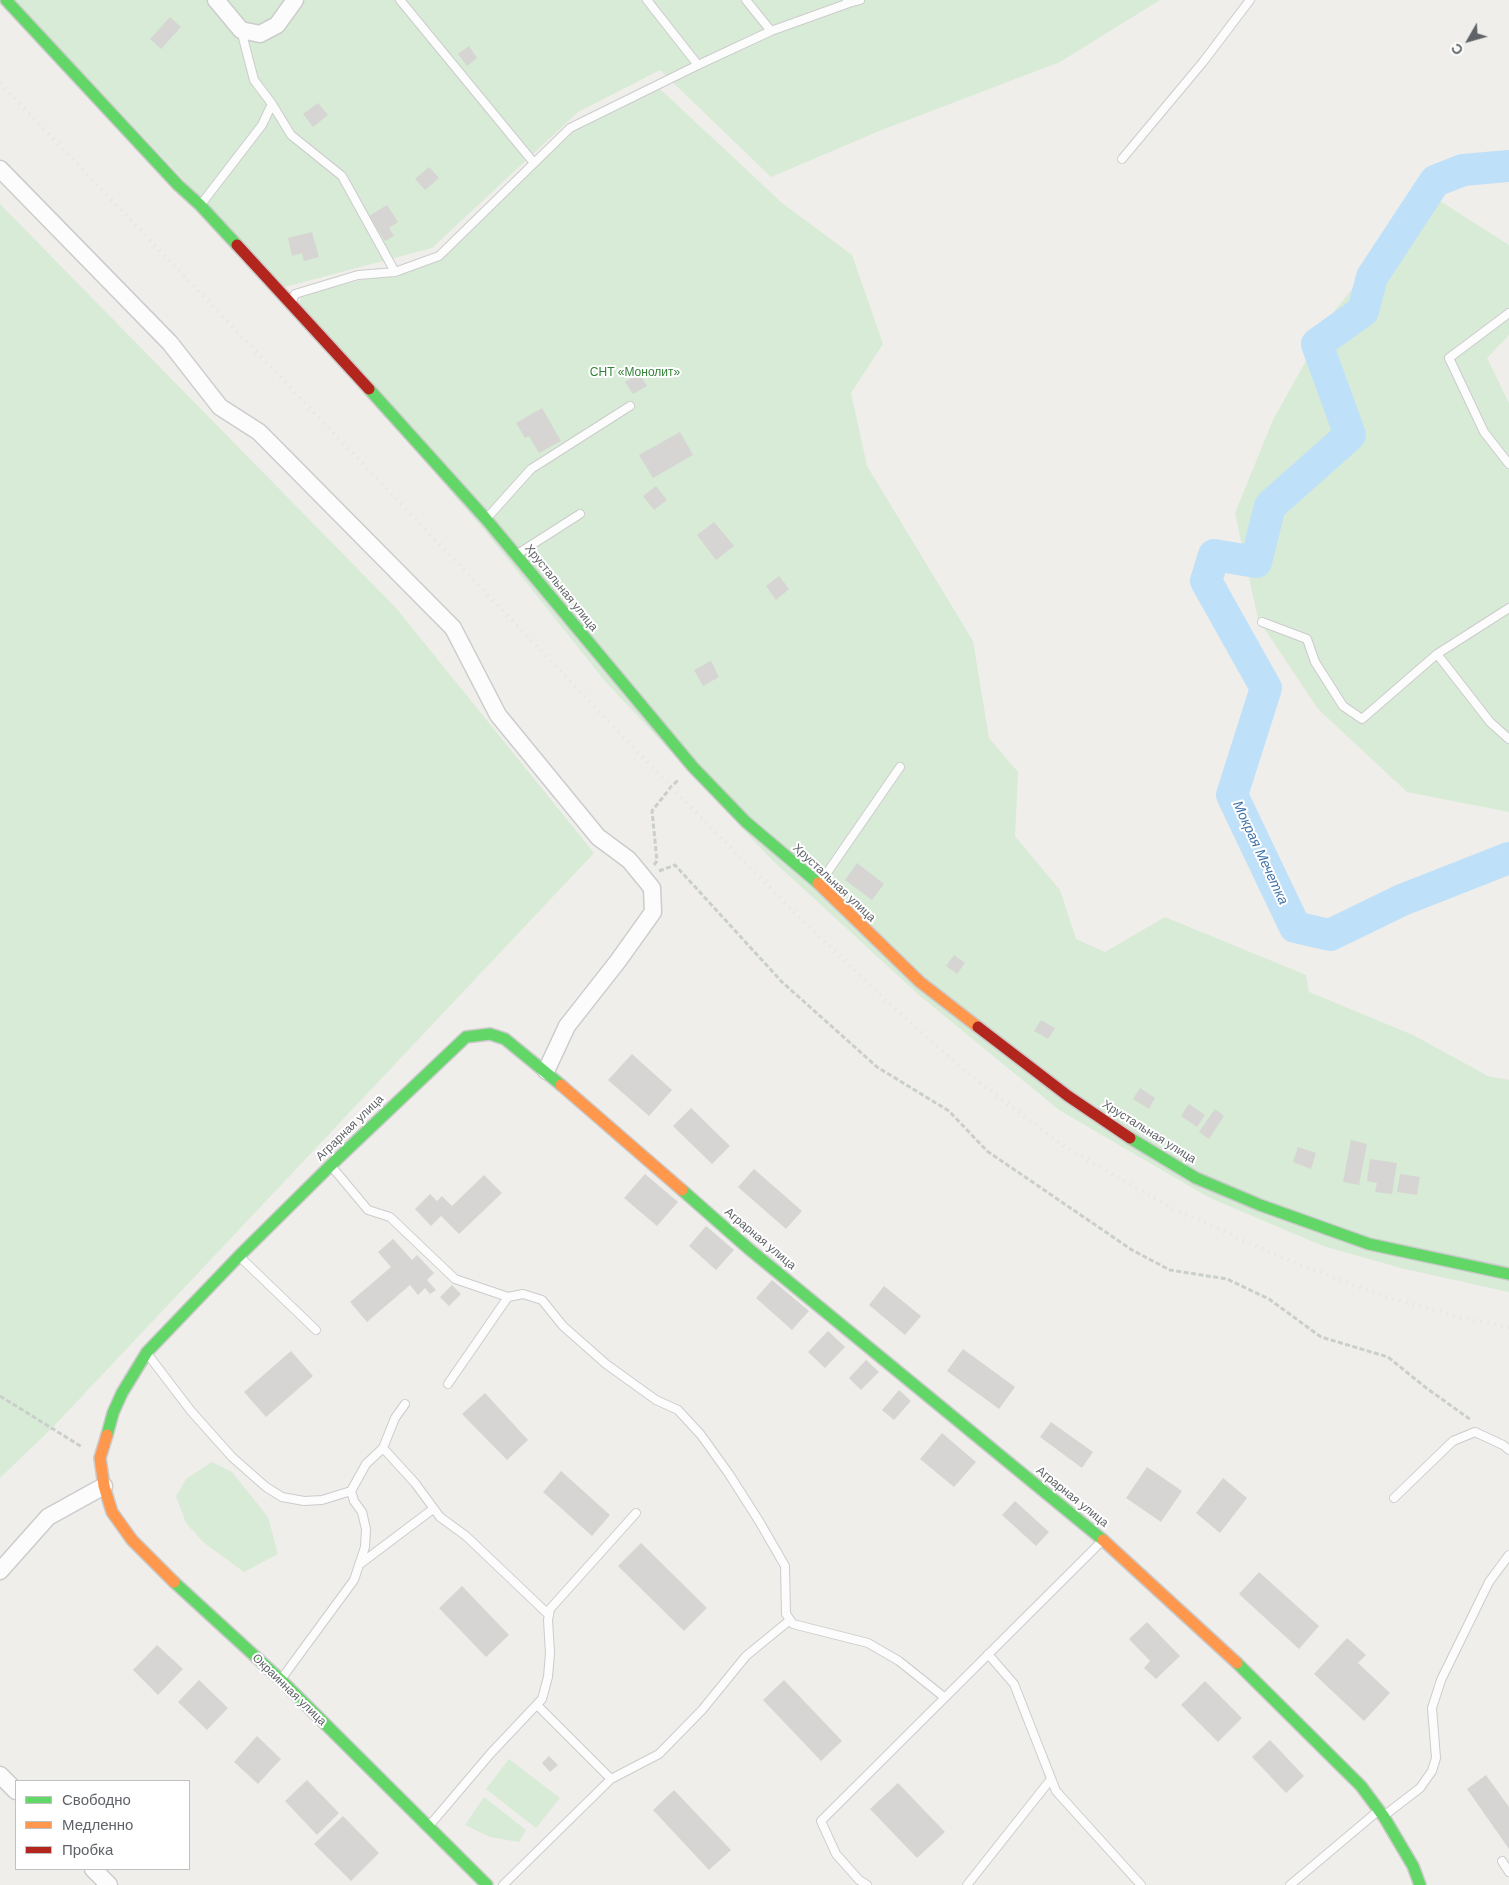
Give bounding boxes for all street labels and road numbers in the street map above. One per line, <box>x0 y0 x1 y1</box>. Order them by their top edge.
street label: Хрустальная улица <box>521 542 601 634</box>
street label: Хрустальная улица <box>790 841 878 925</box>
street label: Аграрная улица <box>313 1092 387 1164</box>
street label: Хрустальная улица <box>1099 1097 1199 1167</box>
street label: Аграрная улица <box>721 1205 799 1273</box>
street label: Аграрная улица <box>1033 1464 1111 1530</box>
street label: Окраинная улица <box>249 1651 329 1729</box>

